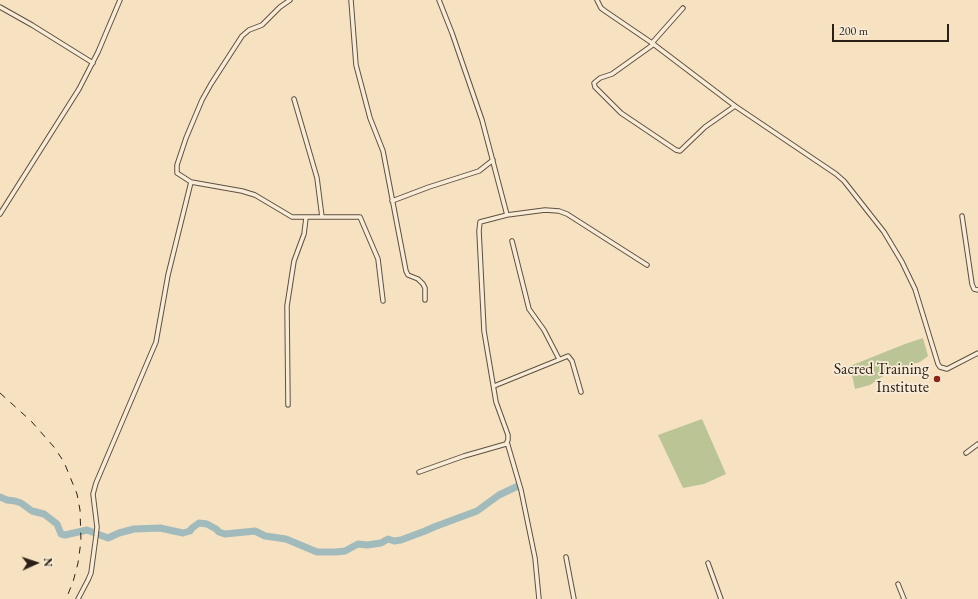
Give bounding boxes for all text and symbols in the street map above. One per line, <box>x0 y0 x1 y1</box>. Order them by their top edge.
scale bar <box>834 16 951 42</box>
text: 200 m <box>839 23 868 39</box>
place label: Sacred Training Institute <box>834 360 929 398</box>
marker: Sacred Training Institute <box>932 374 942 384</box>
north arrow <box>16 543 56 583</box>
text: N <box>41 558 55 567</box>

